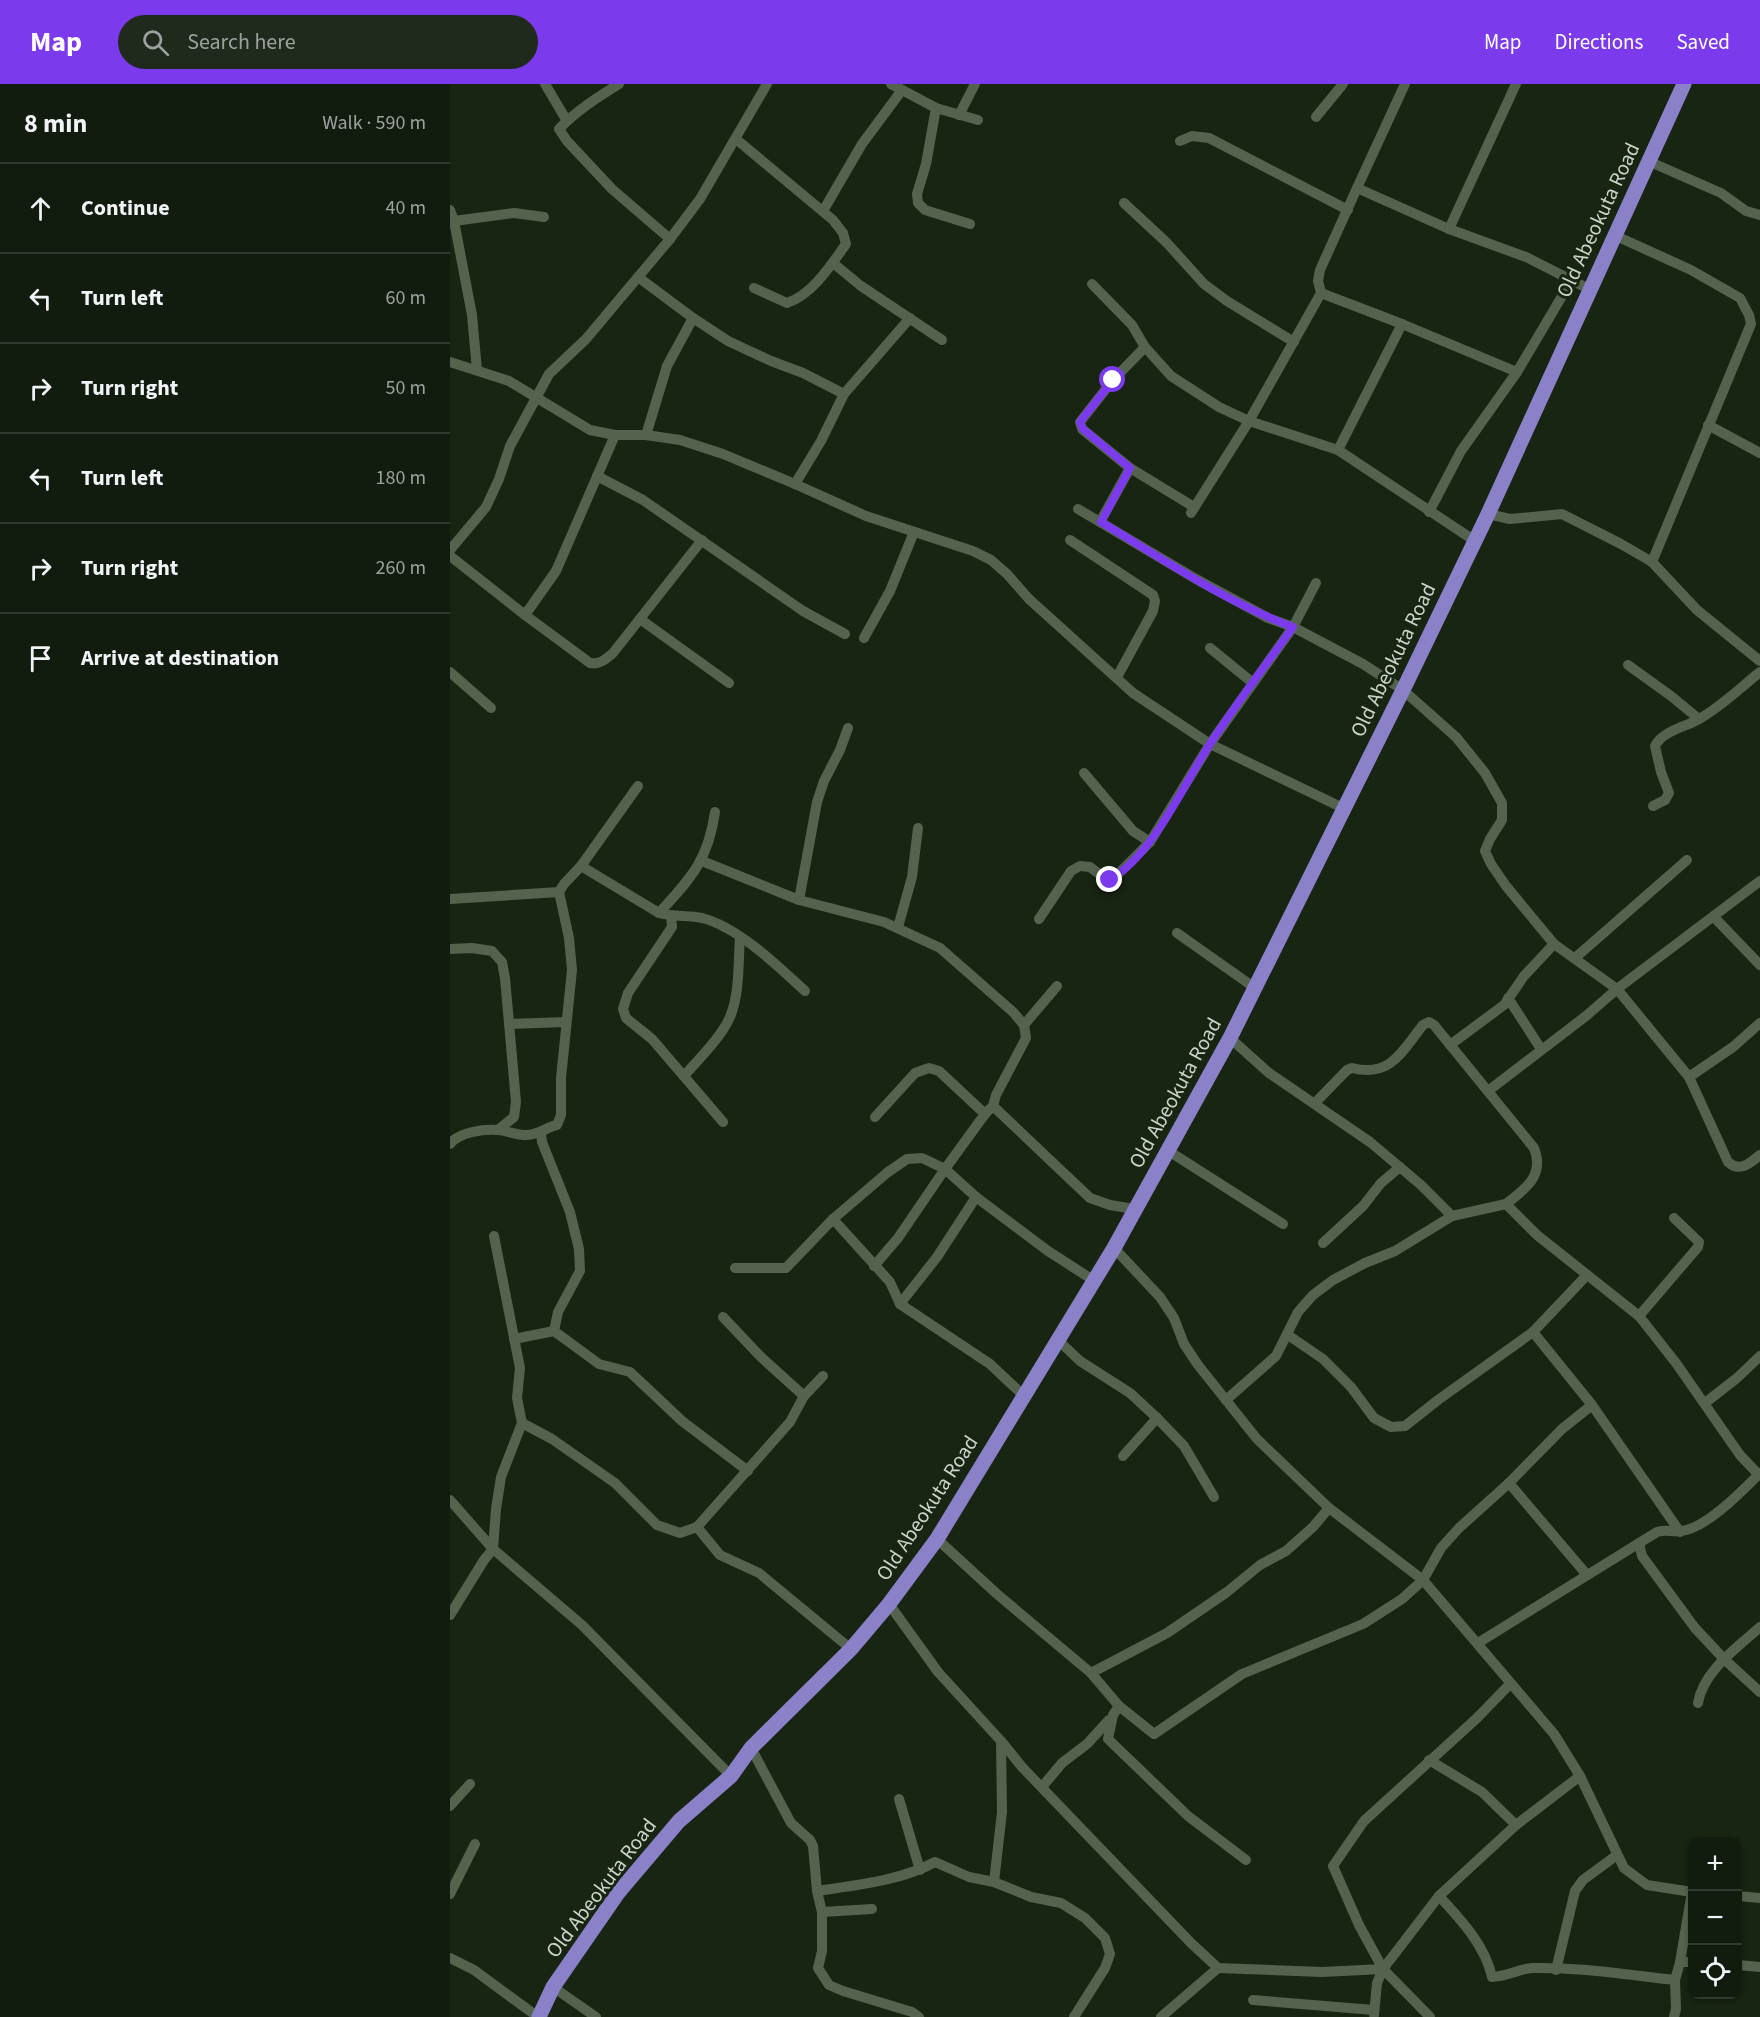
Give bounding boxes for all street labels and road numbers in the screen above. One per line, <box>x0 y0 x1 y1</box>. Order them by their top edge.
street label: Old Abeokuta Road <box>1549 138 1647 302</box>
street label: Old Abeokuta Road <box>1343 578 1443 742</box>
street label: Old Abeokuta Road <box>1121 1012 1229 1174</box>
street label: Old Abeokuta Road <box>869 1429 985 1587</box>
street label: Old Abeokuta Road <box>538 1812 664 1964</box>

